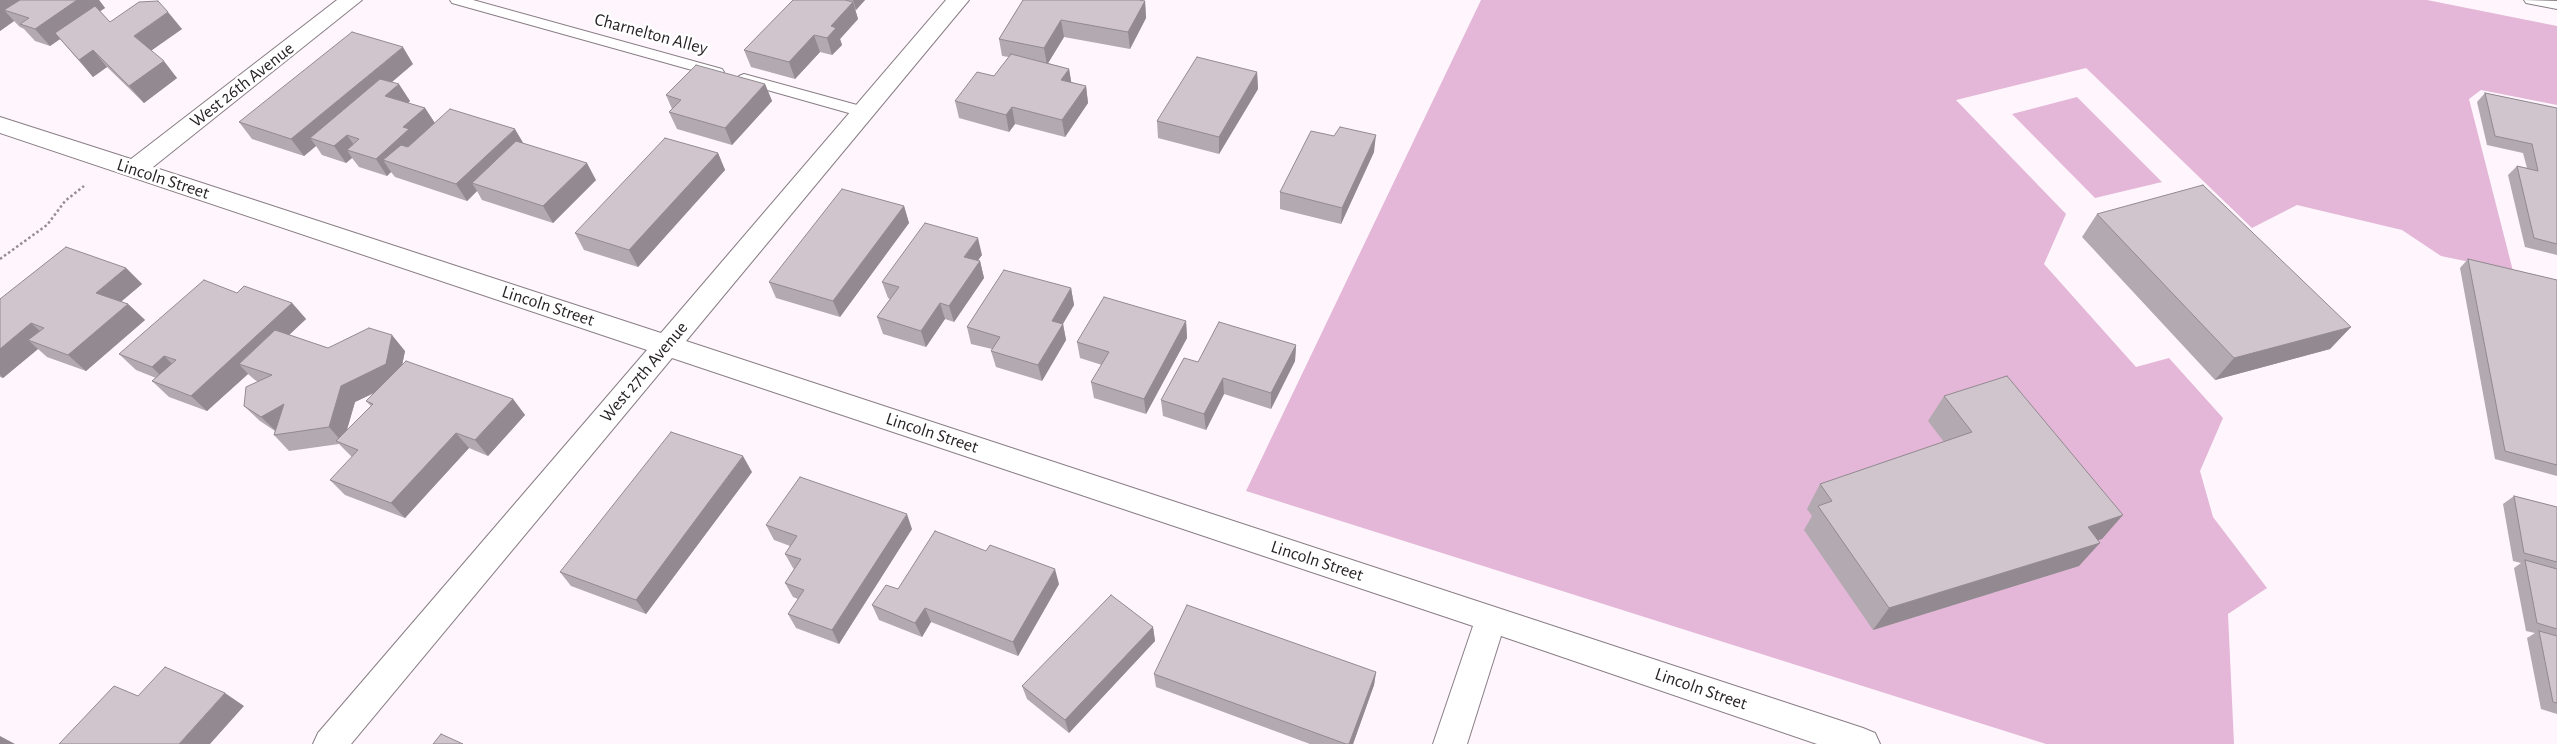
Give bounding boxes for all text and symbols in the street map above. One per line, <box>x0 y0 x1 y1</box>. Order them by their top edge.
street label: Charnelton Alley <box>592 9 710 59</box>
street label: West 26th Avenue <box>186 38 298 132</box>
street label: Lincoln Street <box>114 154 212 204</box>
street label: Lincoln Street <box>499 281 597 331</box>
street label: West 27th Avenue <box>595 317 693 427</box>
street label: Lincoln Street <box>883 408 981 458</box>
street label: Lincoln Street <box>1268 536 1366 586</box>
street label: Lincoln Street <box>1652 663 1750 715</box>

